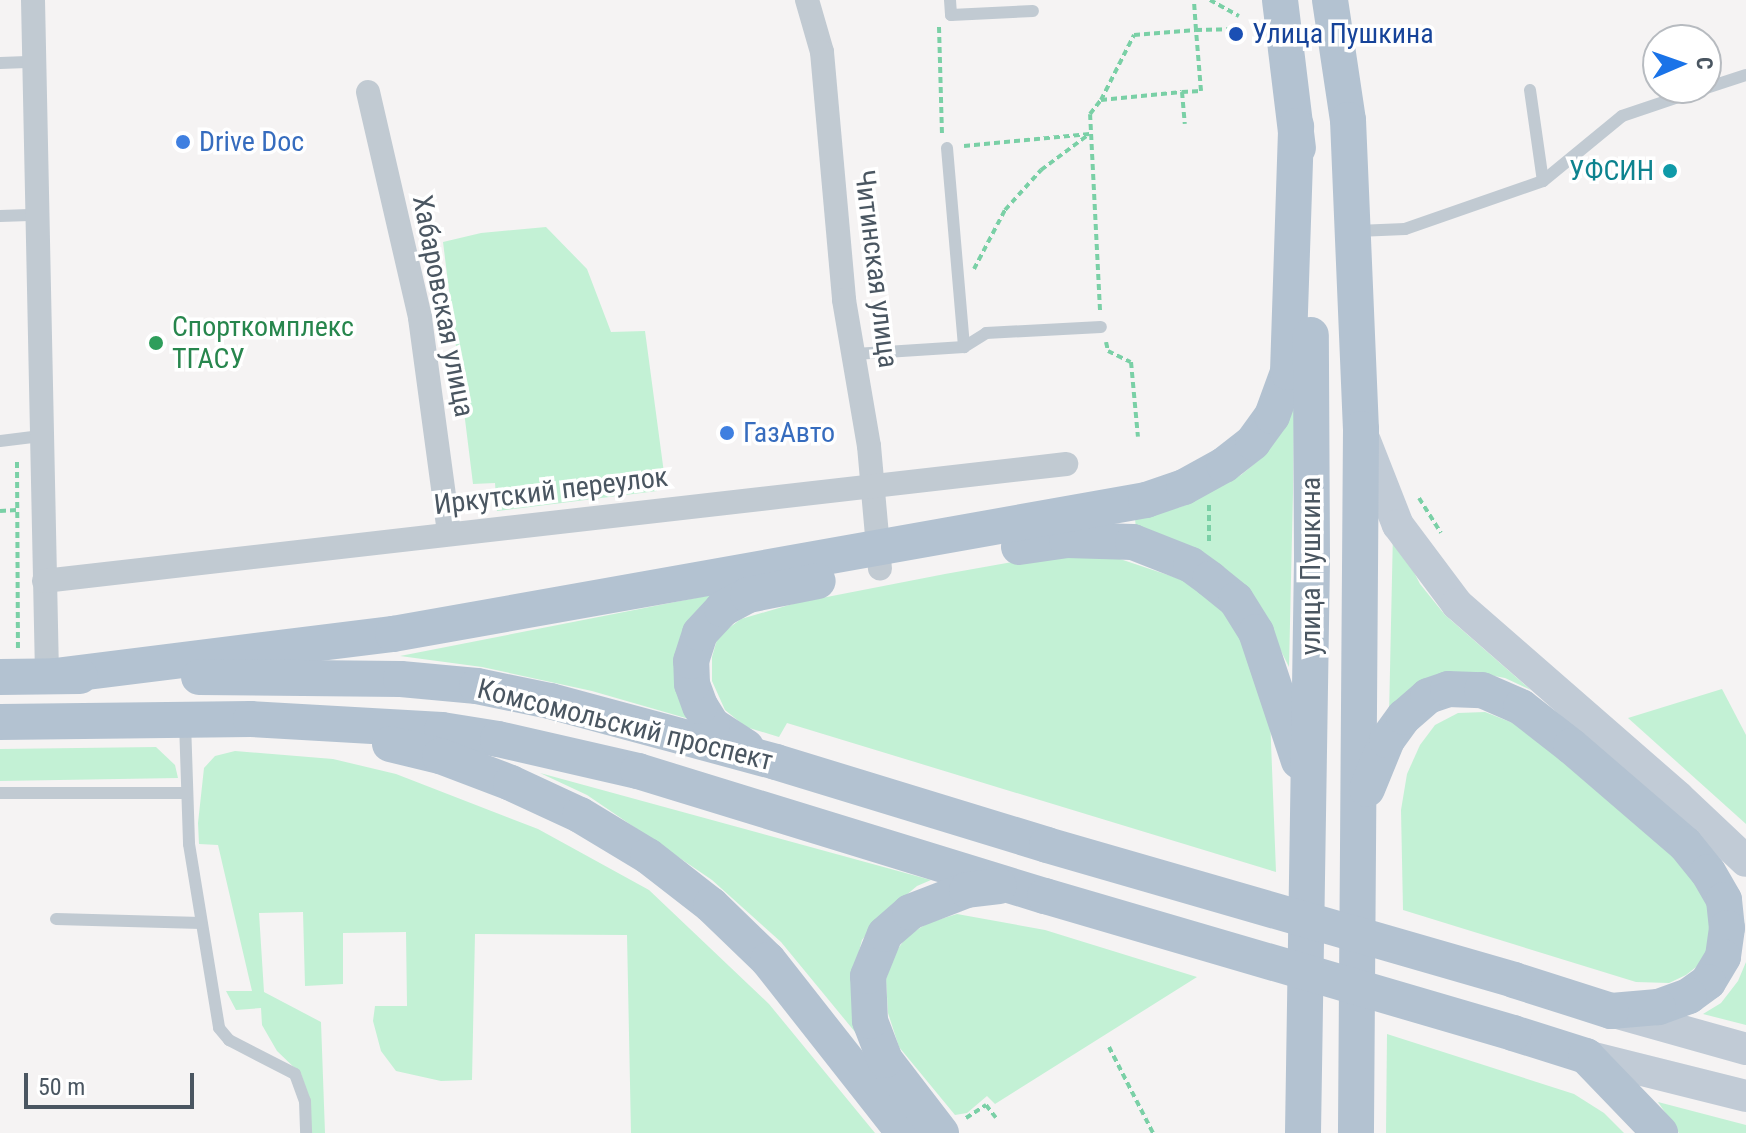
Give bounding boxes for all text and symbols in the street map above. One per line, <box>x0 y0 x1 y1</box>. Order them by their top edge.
place label: Улица Пушкина <box>1252 17 1434 51</box>
north arrow <box>1642 24 1722 104</box>
marker: Улица Пушкина <box>1227 25 1245 43</box>
text: С <box>1692 57 1717 70</box>
place label: Drive Doc <box>199 125 304 159</box>
marker: Drive Doc <box>174 133 192 151</box>
place label: УФСИН <box>1569 154 1654 188</box>
marker: УФСИН <box>1661 162 1679 180</box>
street label: Читинская улица <box>847 168 905 370</box>
street label: Хабаровская улица <box>405 192 481 420</box>
place label: Спорткомплекс ТГАСУ <box>172 310 354 376</box>
marker: Спорткомплекс ТГАСУ <box>147 334 165 352</box>
place label: ГазАвто <box>743 416 835 450</box>
marker: ГазАвто <box>718 424 736 442</box>
street label: Иркутский переулок <box>432 460 670 522</box>
street label: улица Пушкина <box>1294 477 1328 655</box>
street label: Комсомольский проспект <box>474 672 776 778</box>
scale bar <box>28 1057 198 1107</box>
text: 50 m <box>38 1073 85 1101</box>

